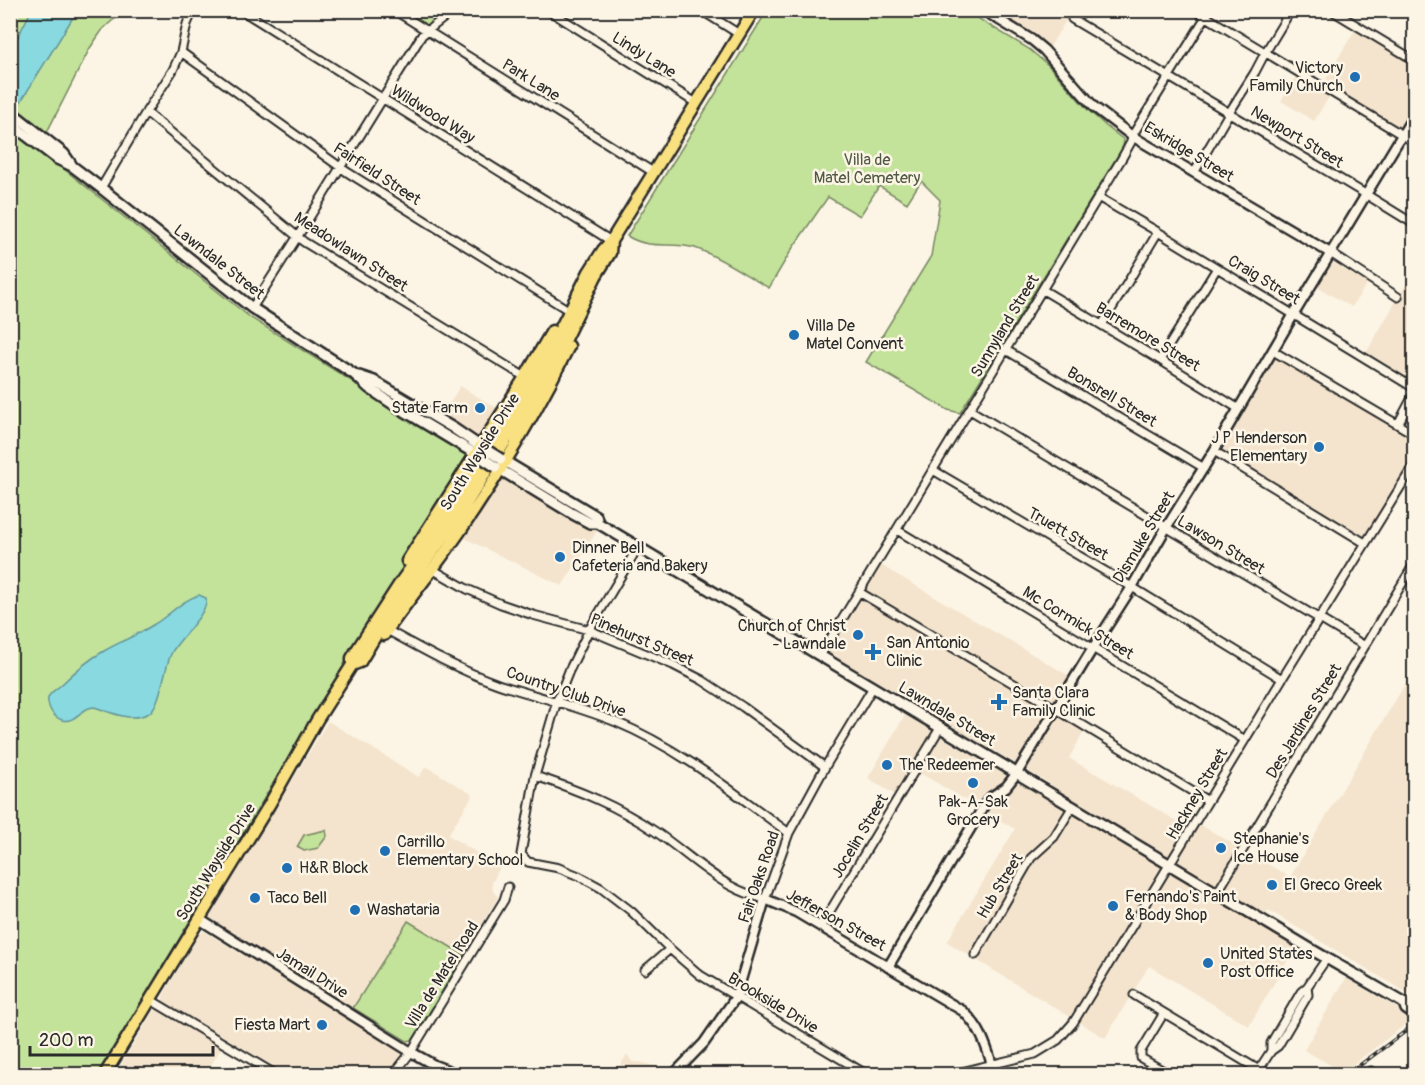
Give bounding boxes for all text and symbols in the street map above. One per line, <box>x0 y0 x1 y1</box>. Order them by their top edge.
street label: Lindy Lane <box>608 27 680 83</box>
street label: Park Lane <box>498 54 564 106</box>
place label: Victory Family Church <box>1249 58 1343 96</box>
marker: Victory Family Church <box>1348 70 1362 84</box>
street label: Wildwood Way <box>387 80 479 148</box>
street label: Newport Street <box>1247 101 1347 173</box>
street label: Eskridge Street <box>1140 117 1238 187</box>
street label: Fairfield Street <box>329 138 425 210</box>
park label: Villa de Matel Cemetery <box>814 150 920 188</box>
street label: Meadowlawn Street <box>290 208 412 297</box>
street label: Lawndale Street <box>169 220 269 304</box>
street label: Craig Street <box>1224 251 1304 310</box>
street label: Sunnyland Street <box>966 270 1044 381</box>
street label: Barremore Street <box>1092 298 1204 376</box>
place label: Villa De Matel Convent <box>806 316 904 354</box>
marker: Villa De Matel Convent <box>787 328 801 342</box>
street label: Bonsrell Street <box>1064 362 1161 432</box>
street label: South Wayside Drive <box>436 389 524 514</box>
place label: State Farm <box>391 398 468 418</box>
marker: State Farm <box>473 401 487 415</box>
place label: J P Henderson Elementary <box>1211 428 1307 466</box>
marker: J P Henderson Elementary <box>1312 440 1326 454</box>
street label: Dismuke Street <box>1109 487 1180 587</box>
street label: Truett Street <box>1024 503 1112 565</box>
street label: Lawson Street <box>1174 511 1269 579</box>
place label: Dinner Bell Cafeteria and Bakery <box>572 538 708 576</box>
marker: Dinner Bell Cafeteria and Bakery <box>553 550 567 564</box>
street label: Mc Cormick Street <box>1019 582 1138 664</box>
street label: Pinehurst Street <box>587 609 697 671</box>
place label: Church of Christ - Lawndale <box>738 616 847 654</box>
marker: Church of Christ - Lawndale <box>851 628 865 642</box>
place label: San Antonio Clinic <box>886 633 970 671</box>
marker: San Antonio Clinic <box>864 643 882 661</box>
street label: Des Jardines Street <box>1262 659 1346 782</box>
street label: Country Club Drive <box>504 662 628 722</box>
street label: Lawndale Street <box>895 677 1000 751</box>
place label: Santa Clara Family Clinic <box>1012 683 1096 721</box>
marker: Santa Clara Family Clinic <box>990 693 1008 711</box>
street label: Hackney Street <box>1162 744 1232 843</box>
place label: The Redeemer <box>899 755 996 775</box>
marker: The Redeemer <box>880 758 894 772</box>
marker: Pak-A-Sak Grocery <box>966 776 980 790</box>
street label: Jocelin Street <box>827 790 893 882</box>
place label: Pak-A-Sak Grocery <box>938 792 1008 830</box>
street label: South Wayside Drive <box>172 799 260 924</box>
street label: Fair Oaks Road <box>734 828 784 926</box>
place label: Stephanie's Ice House <box>1233 829 1309 867</box>
place label: Carrillo Elementary School <box>397 832 523 870</box>
marker: Stephanie's Ice House <box>1214 841 1228 855</box>
marker: Carrillo Elementary School <box>378 844 392 858</box>
street label: Hub Street <box>973 849 1028 922</box>
place label: H&R Block <box>299 858 368 878</box>
marker: H&R Block <box>280 861 294 875</box>
place label: El Greco Greek <box>1284 875 1382 895</box>
marker: El Greco Greek <box>1265 878 1279 892</box>
street label: Jefferson Street <box>783 884 890 956</box>
place label: Fernando's Paint & Body Shop <box>1125 887 1237 925</box>
place label: Taco Bell <box>267 888 327 908</box>
marker: Taco Bell <box>248 891 262 905</box>
marker: Fernando's Paint & Body Shop <box>1106 899 1120 913</box>
place label: Washataria <box>367 900 440 920</box>
marker: Washataria <box>348 903 362 917</box>
street label: Villa de Matel Road <box>401 917 483 1033</box>
street label: Jamail Drive <box>272 943 352 1003</box>
place label: United States Post Office <box>1220 944 1312 982</box>
marker: United States Post Office <box>1201 956 1215 970</box>
street label: Brookside Drive <box>724 968 822 1038</box>
place label: Fiesta Mart <box>234 1015 311 1035</box>
marker: Fiesta Mart <box>315 1018 329 1032</box>
scale bar <box>30 1019 213 1057</box>
text: 200 m <box>39 1029 94 1052</box>

